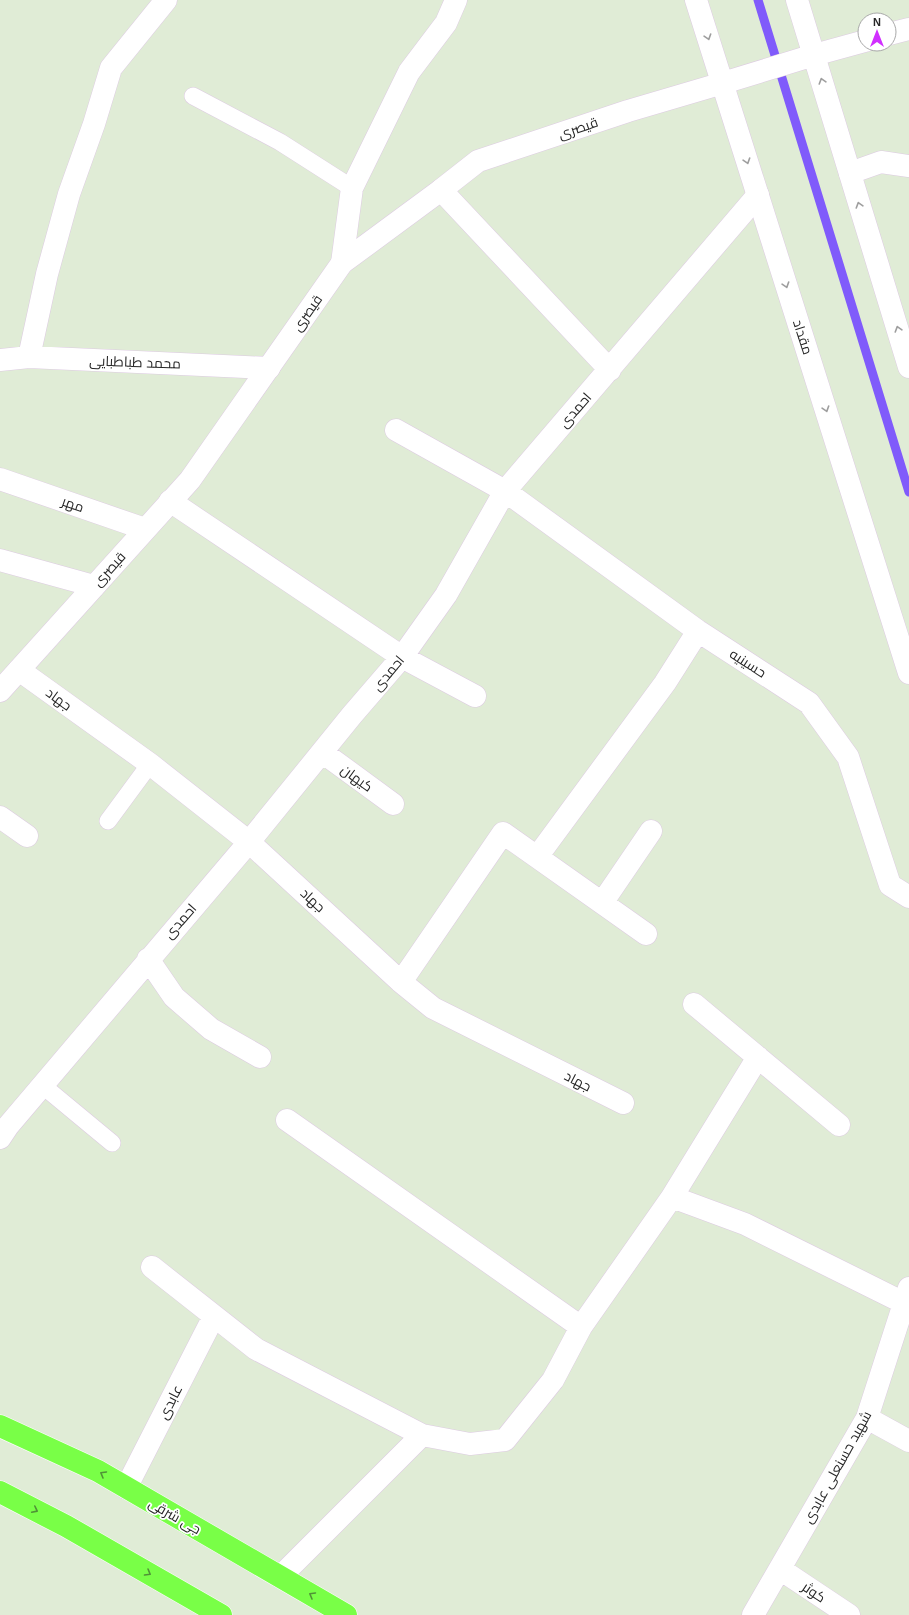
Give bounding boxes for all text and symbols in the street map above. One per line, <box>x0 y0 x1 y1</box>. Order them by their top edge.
north arrow <box>857 12 897 52</box>
text: N <box>873 16 881 28</box>
one-way arrow <box>703 34 712 41</box>
one-way arrow <box>818 77 827 84</box>
street label: قیصری <box>556 114 600 142</box>
one-way arrow <box>742 157 751 164</box>
one-way arrow <box>856 202 864 209</box>
one-way arrow <box>782 281 790 288</box>
street label: قیصری <box>289 292 325 334</box>
street label: مقداد <box>790 317 816 357</box>
one-way arrow <box>894 326 903 333</box>
street label: محمد طباطبایی <box>89 352 181 372</box>
street label: احمدی <box>556 389 594 431</box>
one-way arrow <box>821 405 829 412</box>
street label: مهر <box>59 492 86 515</box>
street label: قیصری <box>89 548 129 590</box>
street label: حسینیه <box>727 645 769 681</box>
street label: احمدی <box>369 652 407 694</box>
street label: جهاد <box>43 684 75 714</box>
street label: کیهان <box>338 761 376 795</box>
street label: جهاد <box>297 885 329 915</box>
street label: احمدی <box>161 900 199 942</box>
street label: جهاد <box>562 1068 594 1094</box>
street label: عابدی <box>155 1382 185 1422</box>
street label: شهید حسنعلی عابدی <box>799 1408 875 1526</box>
one-way arrow <box>100 1472 107 1479</box>
street label: جی شرقی <box>146 1495 204 1537</box>
one-way arrow <box>31 1505 38 1513</box>
one-way arrow <box>144 1569 151 1576</box>
street label: کوثر <box>798 1578 829 1606</box>
one-way arrow <box>309 1593 317 1600</box>

